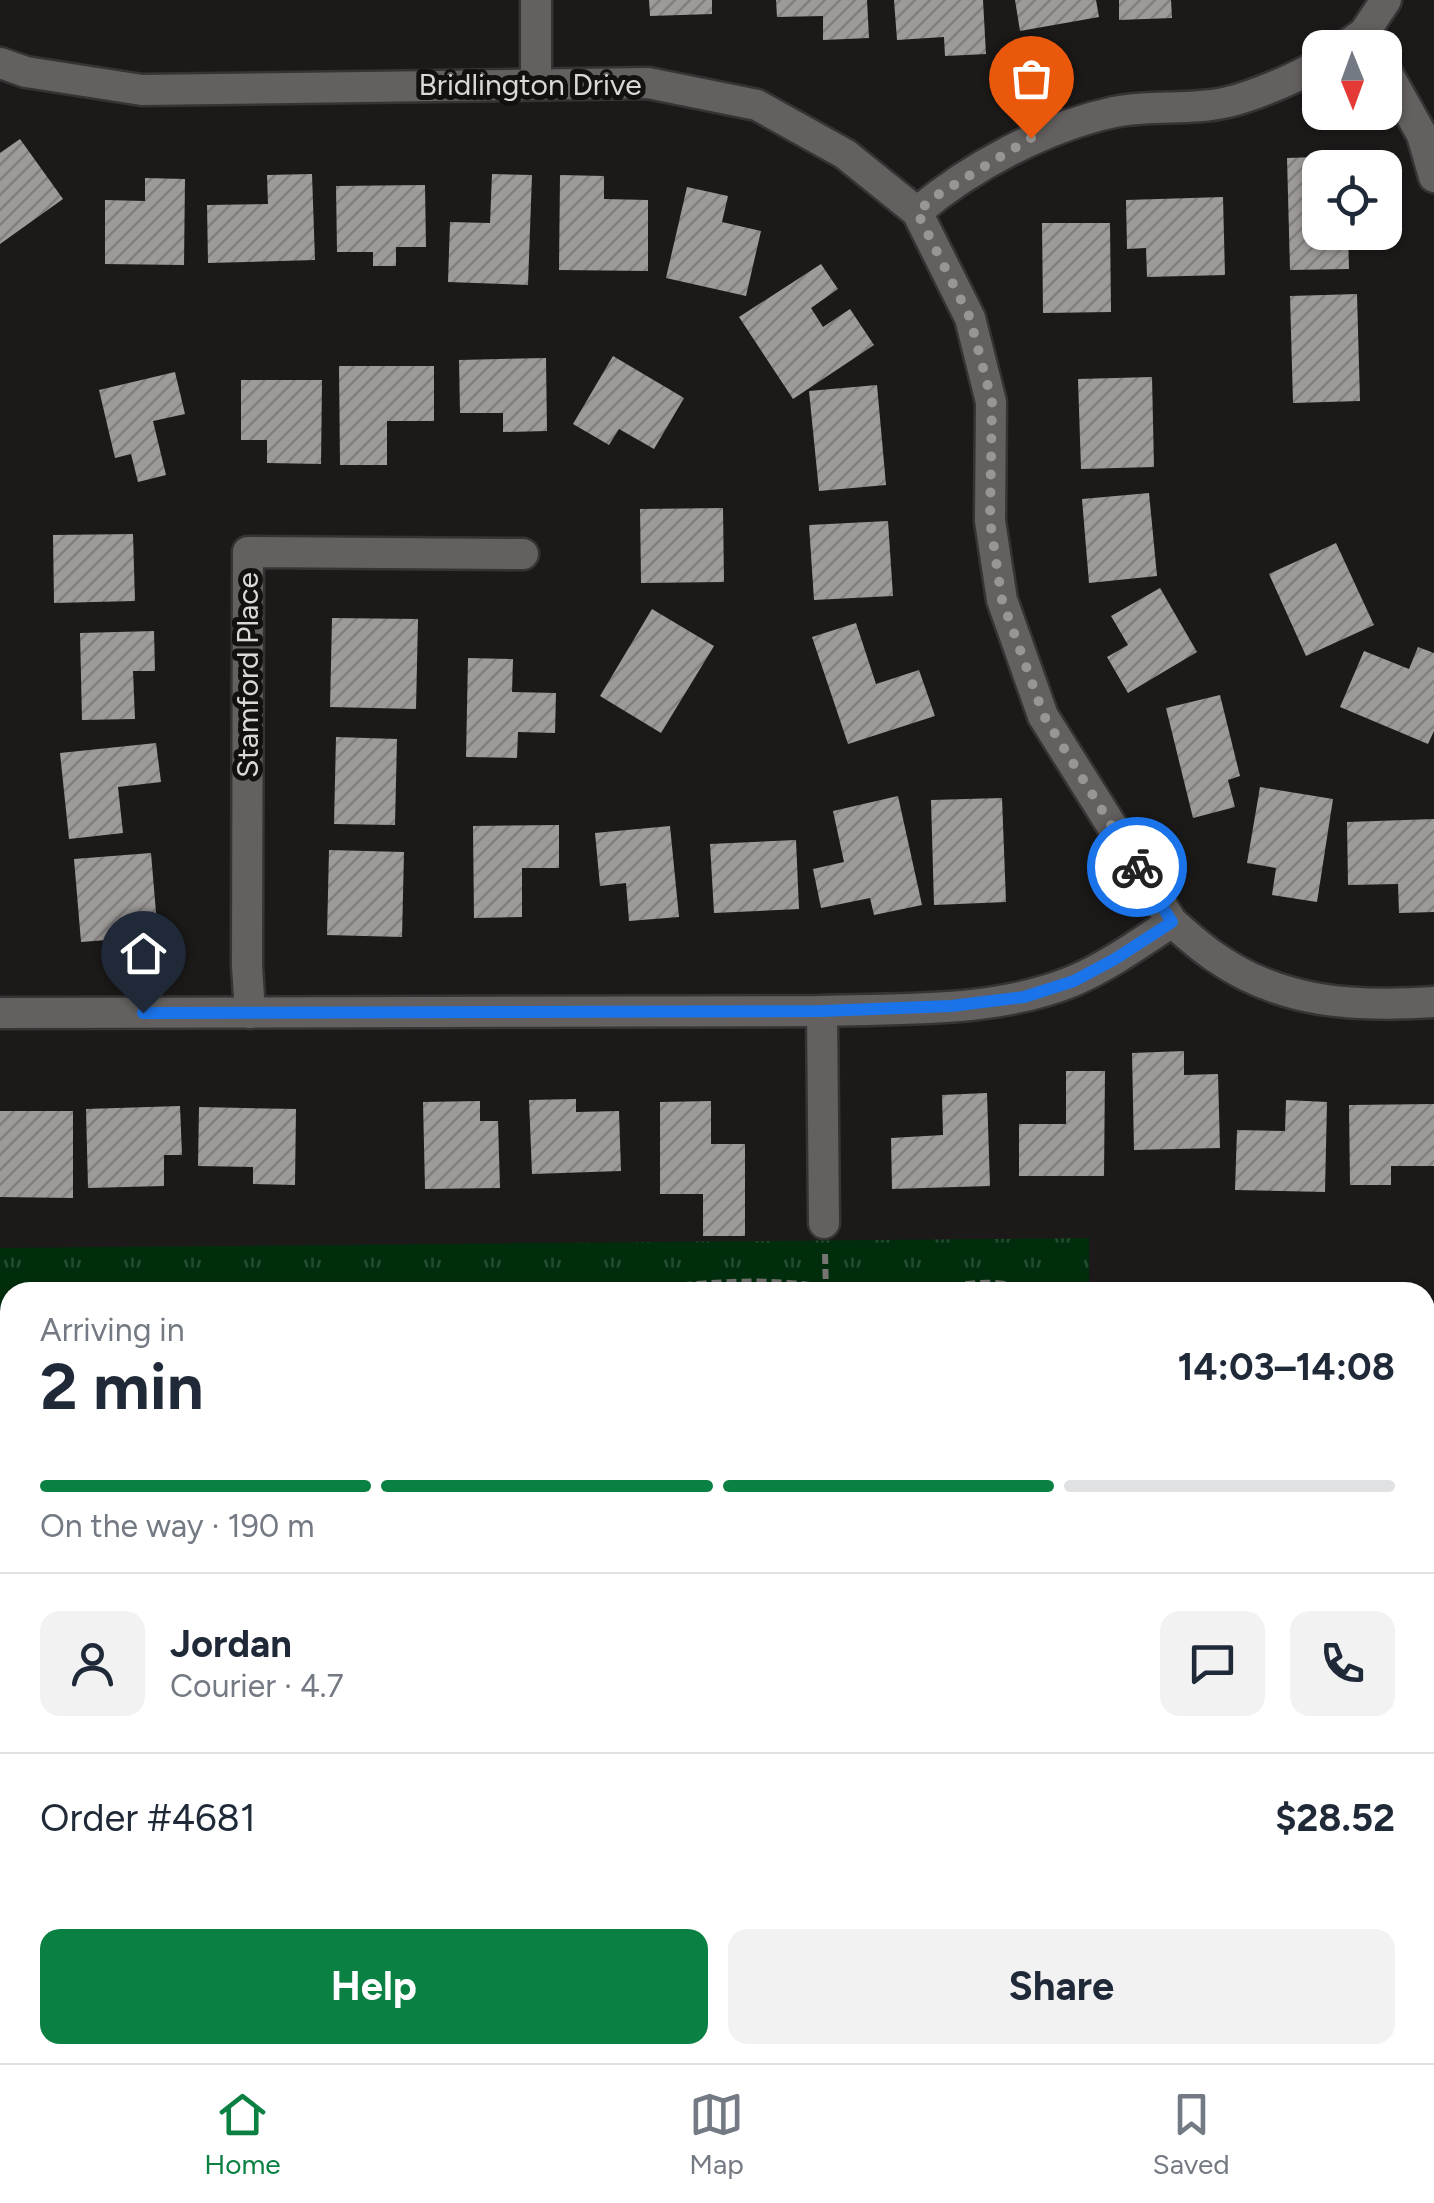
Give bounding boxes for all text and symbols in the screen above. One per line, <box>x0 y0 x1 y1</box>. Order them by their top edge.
north arrow <box>1302 30 1402 130</box>
map controls <box>1302 30 1402 250</box>
pin <box>989 36 1074 139</box>
icon: bag <box>1004 51 1059 106</box>
street label: Bridlington Drive <box>418 66 642 103</box>
button: locate <box>1302 150 1402 250</box>
street label: Stamford Place <box>229 572 266 778</box>
courier <box>1087 817 1187 917</box>
icon: bike <box>1110 840 1165 895</box>
pin <box>101 911 186 1014</box>
icon: home <box>116 926 171 981</box>
text: Arriving in <box>40 1311 185 1349</box>
text: 14:03–14:08 <box>1177 1344 1395 1390</box>
text: 2 min <box>40 1347 204 1425</box>
text: On the way · 190 m <box>40 1507 314 1545</box>
button: person <box>40 1611 145 1716</box>
button: chat <box>1160 1611 1265 1716</box>
button: phone <box>1290 1611 1395 1716</box>
text: Jordan <box>170 1621 292 1667</box>
text: Courier · 4.7 <box>170 1667 344 1705</box>
text: Order #4681 <box>40 1795 256 1841</box>
text: $28.52 <box>1275 1795 1395 1841</box>
button: Help <box>40 1929 708 2044</box>
button: Share <box>728 1929 1395 2044</box>
tab: Home <box>204 2087 281 2181</box>
tab: Map <box>689 2087 744 2181</box>
tab: Saved <box>1153 2087 1230 2181</box>

